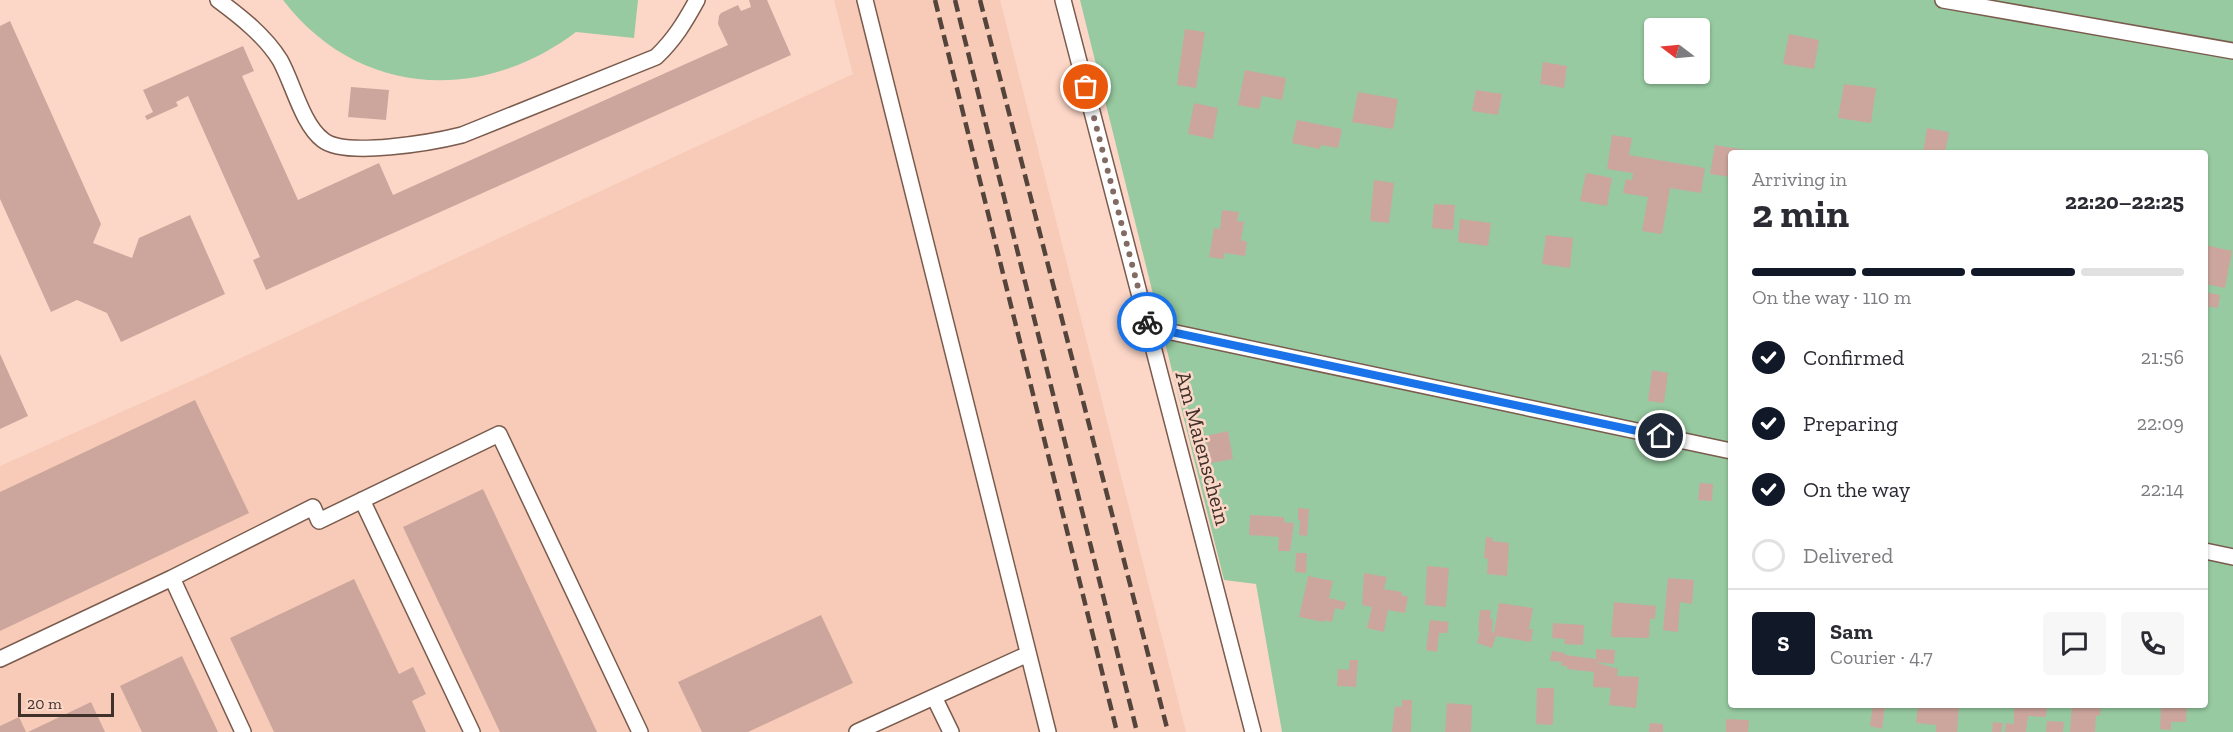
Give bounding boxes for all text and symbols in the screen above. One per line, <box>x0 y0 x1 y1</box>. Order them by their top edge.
north arrow <box>1644 18 1710 84</box>
map controls <box>1644 18 1710 84</box>
pin <box>1060 61 1111 112</box>
icon: bag <box>1069 70 1102 103</box>
text: Arriving in <box>1752 167 1847 191</box>
text: 22:20–22:25 <box>2065 188 2184 215</box>
text: 2 min <box>1752 190 1849 237</box>
text: On the way · 110 m <box>1752 285 1911 309</box>
courier <box>1117 292 1177 352</box>
icon: bike <box>1131 306 1164 339</box>
icon: check <box>1752 341 1785 374</box>
text: Confirmed <box>1803 344 1904 371</box>
text: 21:56 <box>2141 345 2184 369</box>
street label: Am Maienschein <box>1169 368 1237 528</box>
icon: check <box>1752 407 1785 440</box>
pin <box>1635 410 1686 461</box>
text: Preparing <box>1803 410 1898 437</box>
text: 22:09 <box>2137 411 2184 435</box>
icon: home <box>1644 419 1677 452</box>
icon: check <box>1752 473 1785 506</box>
text: On the way <box>1803 476 1910 503</box>
text: 22:14 <box>2140 477 2184 501</box>
text: Delivered <box>1803 542 1893 569</box>
button: chat <box>2043 612 2106 675</box>
button: phone <box>2121 612 2184 675</box>
text: Sam <box>1830 618 1873 645</box>
text: S <box>1777 630 1790 657</box>
text: Courier · 4.7 <box>1830 645 1933 669</box>
scale bar <box>18 690 114 718</box>
text: 20 m <box>27 694 62 713</box>

